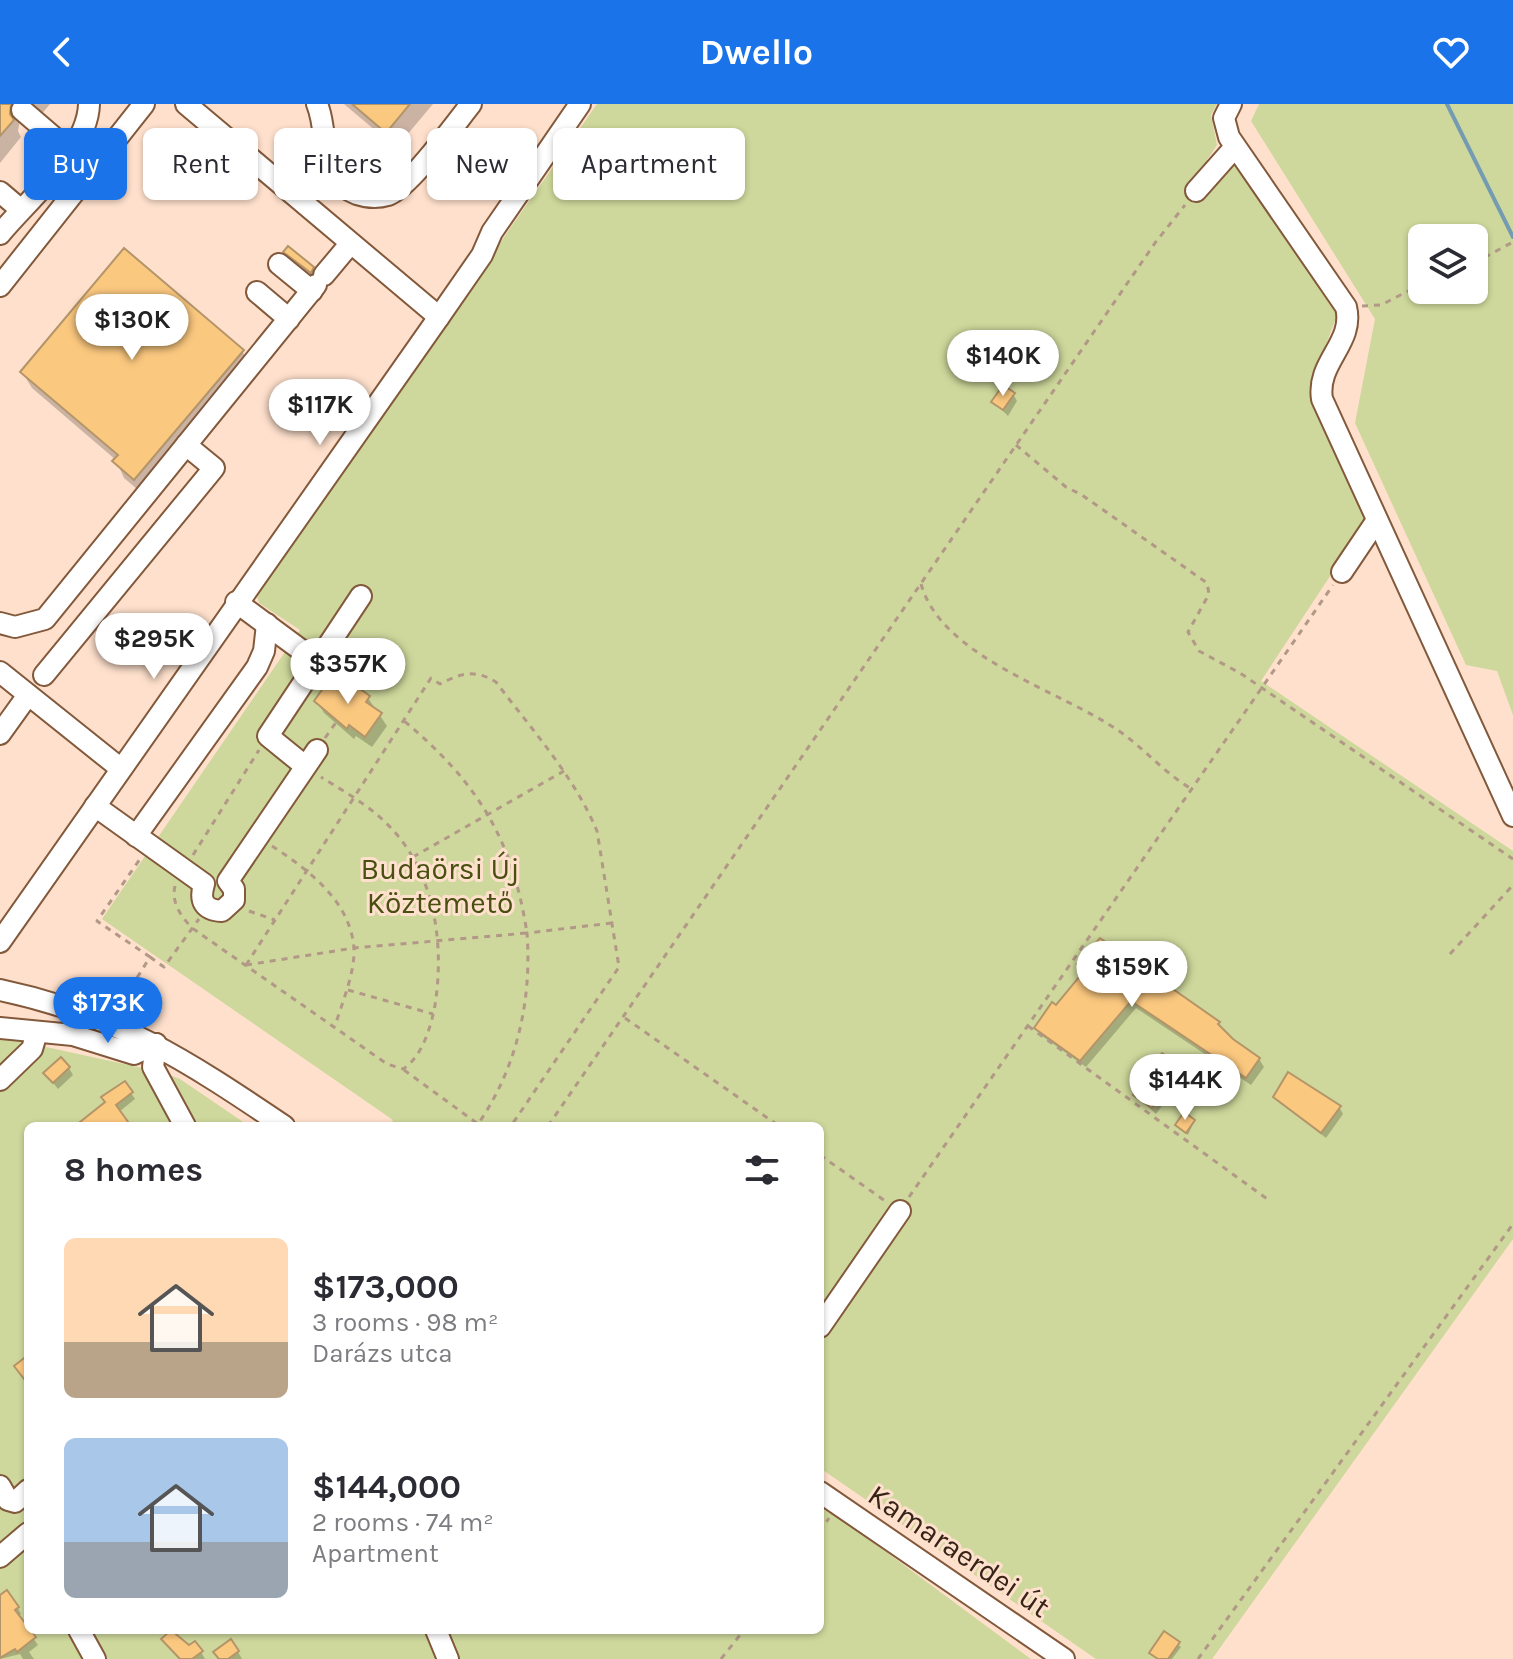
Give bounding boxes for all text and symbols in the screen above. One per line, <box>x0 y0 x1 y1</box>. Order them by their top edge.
icon: back <box>40 30 84 74</box>
icon: heart <box>1429 30 1473 74</box>
text: Dwello <box>700 31 813 73</box>
chip: Buy <box>24 128 127 200</box>
chip: Rent <box>143 128 258 200</box>
chip: Filters <box>274 128 411 200</box>
chip: New <box>427 128 537 200</box>
chip: Apartment <box>553 128 745 200</box>
map controls <box>1408 224 1488 304</box>
button: layers <box>1408 224 1488 304</box>
pin: $130K <box>76 294 188 362</box>
text: $130K <box>94 304 170 335</box>
pin: $140K <box>947 330 1059 398</box>
text: $140K <box>965 340 1041 371</box>
pin: $117K <box>264 379 376 447</box>
text: $117K <box>287 389 353 420</box>
pin: $295K <box>98 613 210 681</box>
text: $295K <box>113 623 195 654</box>
pin: $357K <box>292 638 404 706</box>
text: $357K <box>308 648 388 679</box>
park label: Budaörsi Új Köztemető <box>360 851 520 921</box>
pin: $159K <box>1076 941 1188 1009</box>
text: $159K <box>1094 951 1170 982</box>
pin: $173K <box>52 977 164 1045</box>
text: $173K <box>71 987 145 1018</box>
pin: $144K <box>1129 1054 1241 1122</box>
text: $144K <box>1147 1064 1223 1095</box>
icon: filters <box>740 1148 784 1192</box>
text: 8 homes <box>64 1150 203 1190</box>
text: $173,000 <box>312 1267 459 1307</box>
icon: home <box>128 1270 224 1366</box>
text: 3 rooms · 98 m² <box>312 1307 498 1338</box>
text: Darázs utca <box>312 1338 453 1369</box>
text: $144,000 <box>312 1467 461 1507</box>
icon: home <box>128 1470 224 1566</box>
street label: Kamaraerdei út <box>861 1477 1057 1625</box>
text: 2 rooms · 74 m² <box>312 1507 494 1538</box>
text: Apartment <box>312 1538 439 1569</box>

